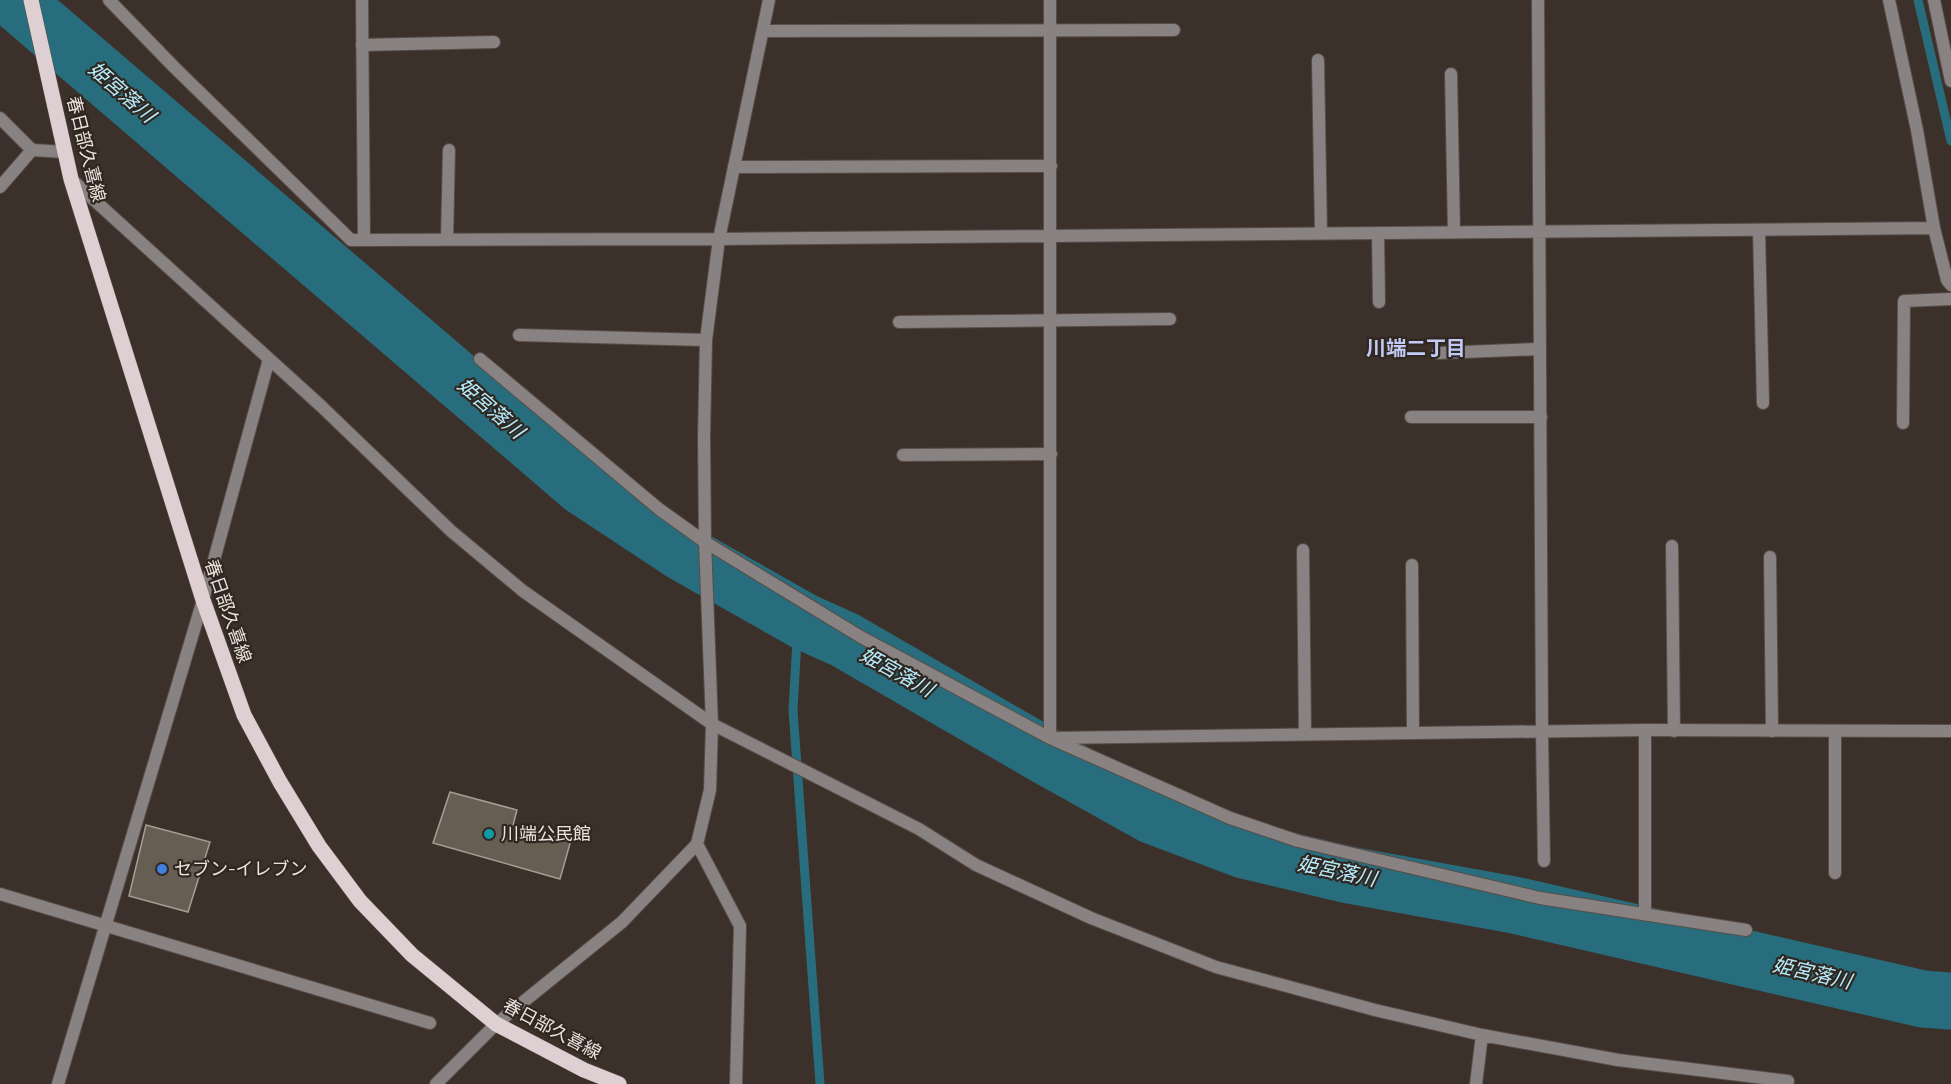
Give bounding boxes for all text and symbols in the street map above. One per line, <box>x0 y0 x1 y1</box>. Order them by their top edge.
water label: 姫宮落川 <box>83 55 163 129</box>
street label: 春日部久喜線 <box>62 93 112 204</box>
district label: 川端二丁目 <box>1366 334 1466 361</box>
water label: 姫宮落川 <box>452 371 532 445</box>
street label: 春日部久喜線 <box>200 556 258 666</box>
water label: 姫宮落川 <box>856 640 941 704</box>
place label: 川端公民館 <box>501 821 591 845</box>
marker: 川端公民館 <box>482 827 496 841</box>
water label: 姫宮落川 <box>1295 849 1381 892</box>
place label: セブン-イレブン <box>174 856 308 880</box>
marker: セブン-イレブン <box>155 862 169 876</box>
water label: 姫宮落川 <box>1770 950 1856 995</box>
street label: 春日部久喜線 <box>499 992 606 1064</box>

